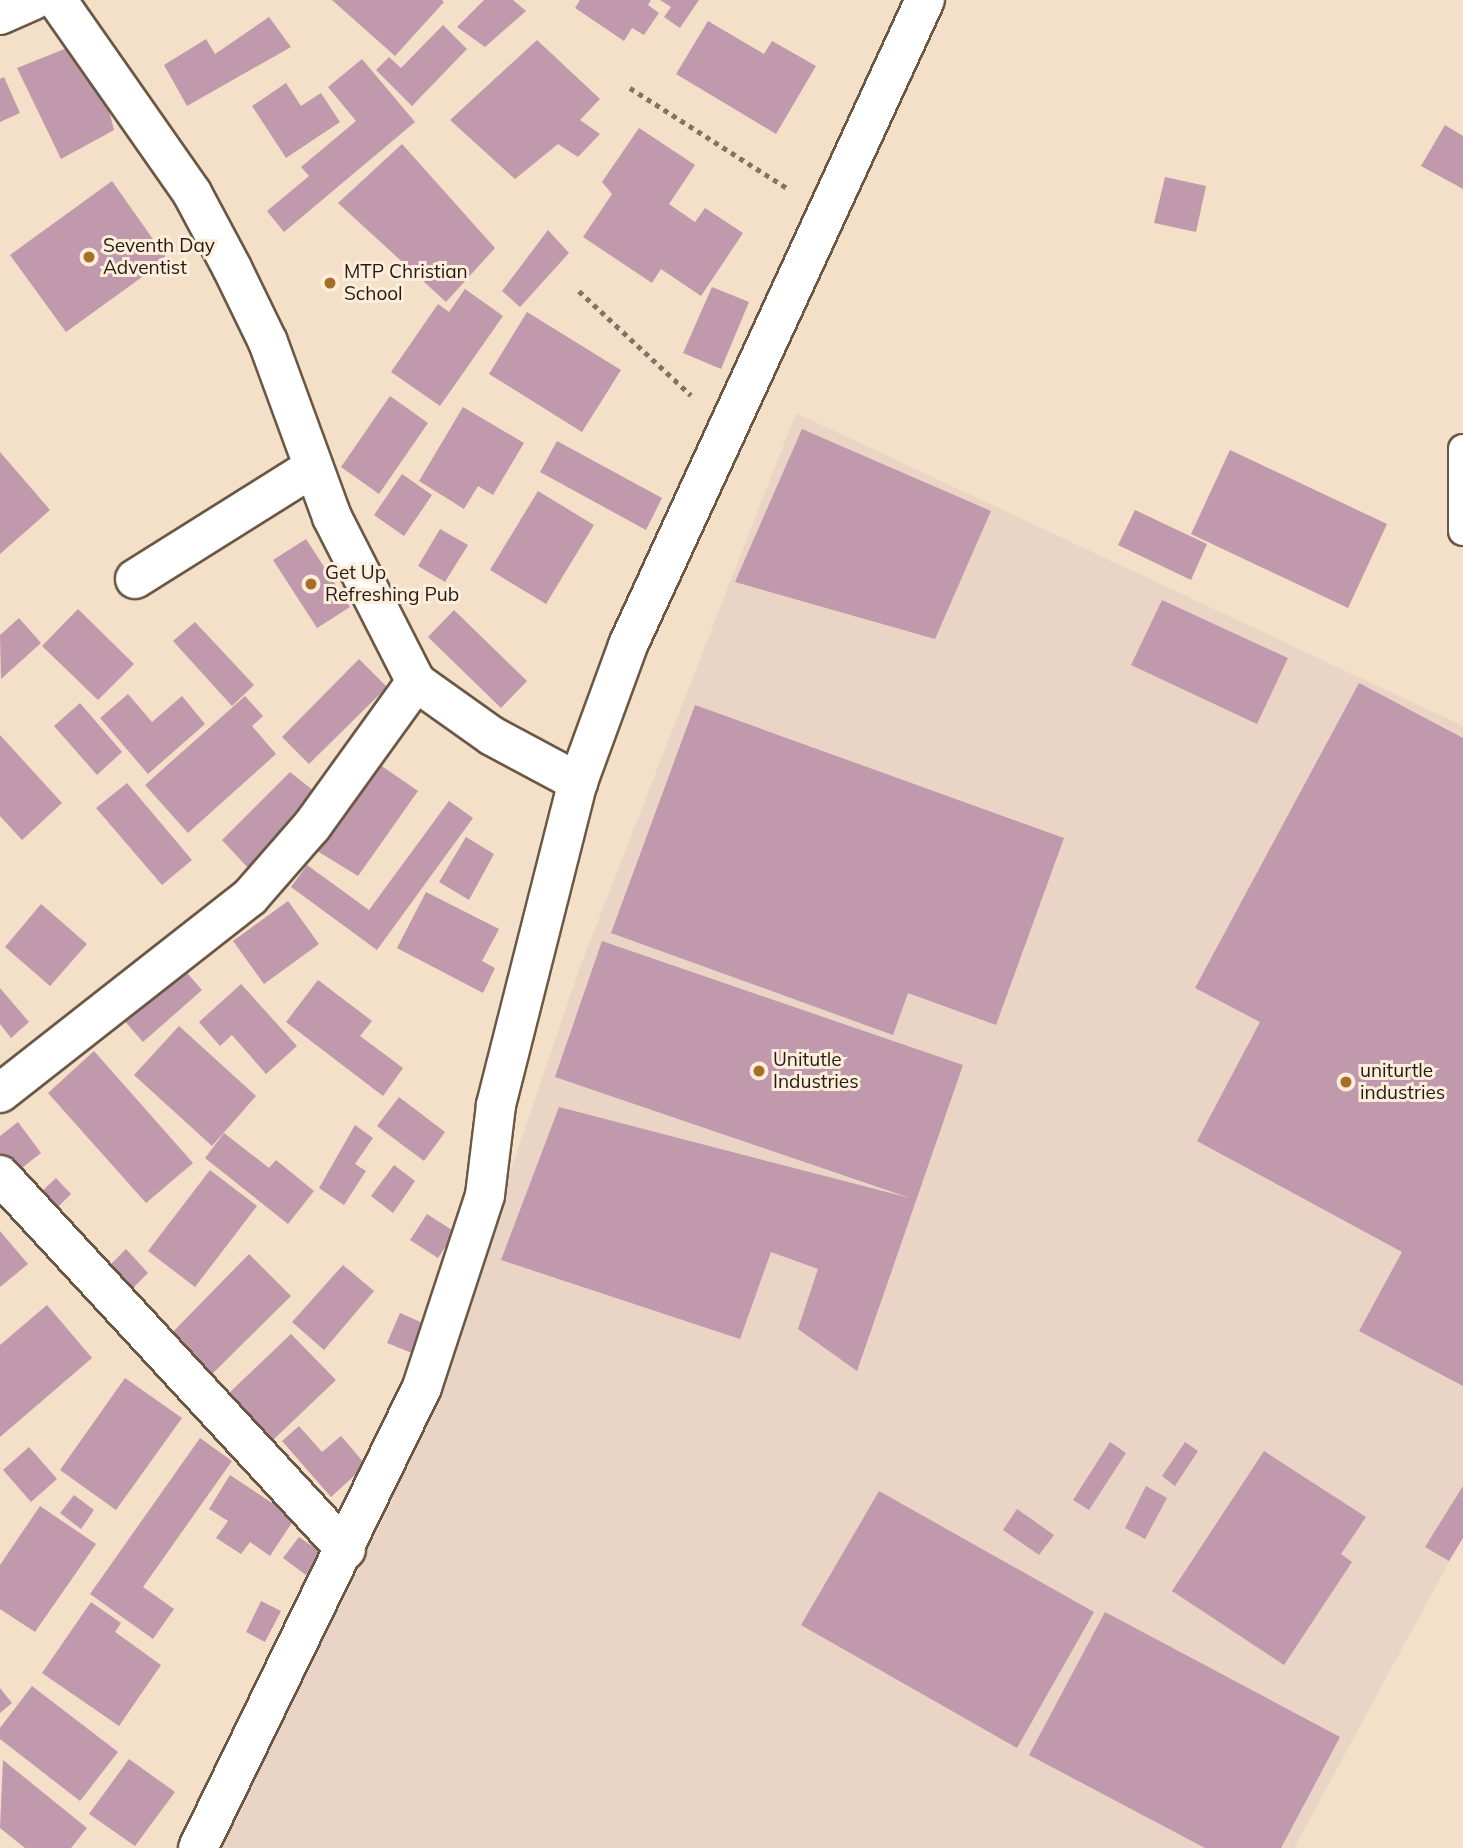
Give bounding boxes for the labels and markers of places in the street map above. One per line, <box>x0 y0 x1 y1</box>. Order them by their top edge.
place label: Seventh Day Adventist <box>103 235 215 279</box>
marker: Seventh Day Adventist <box>81 249 97 265</box>
place label: MTP Christian School <box>344 261 468 305</box>
marker: MTP Christian School <box>322 275 338 291</box>
place label: Get Up Refreshing Pub <box>325 562 459 606</box>
marker: Get Up Refreshing Pub <box>303 576 319 592</box>
place label: Unitutle Industries <box>773 1049 859 1093</box>
place label: uniturtle industries <box>1360 1060 1445 1104</box>
marker: Unitutle Industries <box>751 1063 767 1079</box>
marker: uniturtle industries <box>1338 1074 1354 1090</box>

